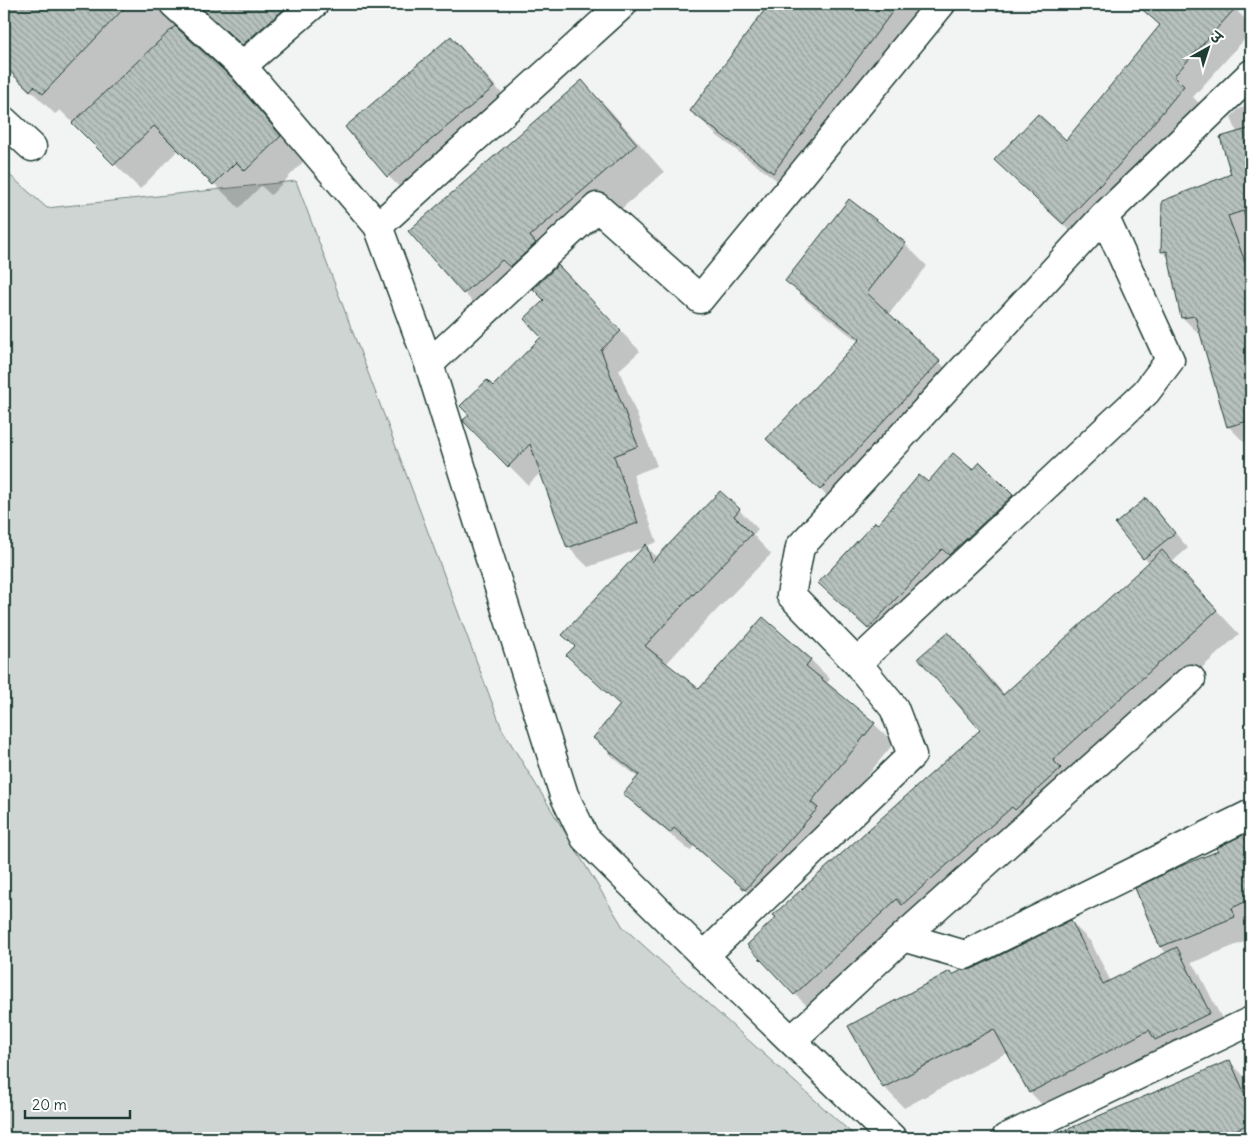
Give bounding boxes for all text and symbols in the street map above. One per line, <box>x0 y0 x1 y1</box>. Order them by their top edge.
north arrow <box>1182 22 1232 72</box>
text: उ <box>1205 27 1227 49</box>
scale bar <box>25 1087 130 1119</box>
text: 20 m <box>32 1095 67 1114</box>

